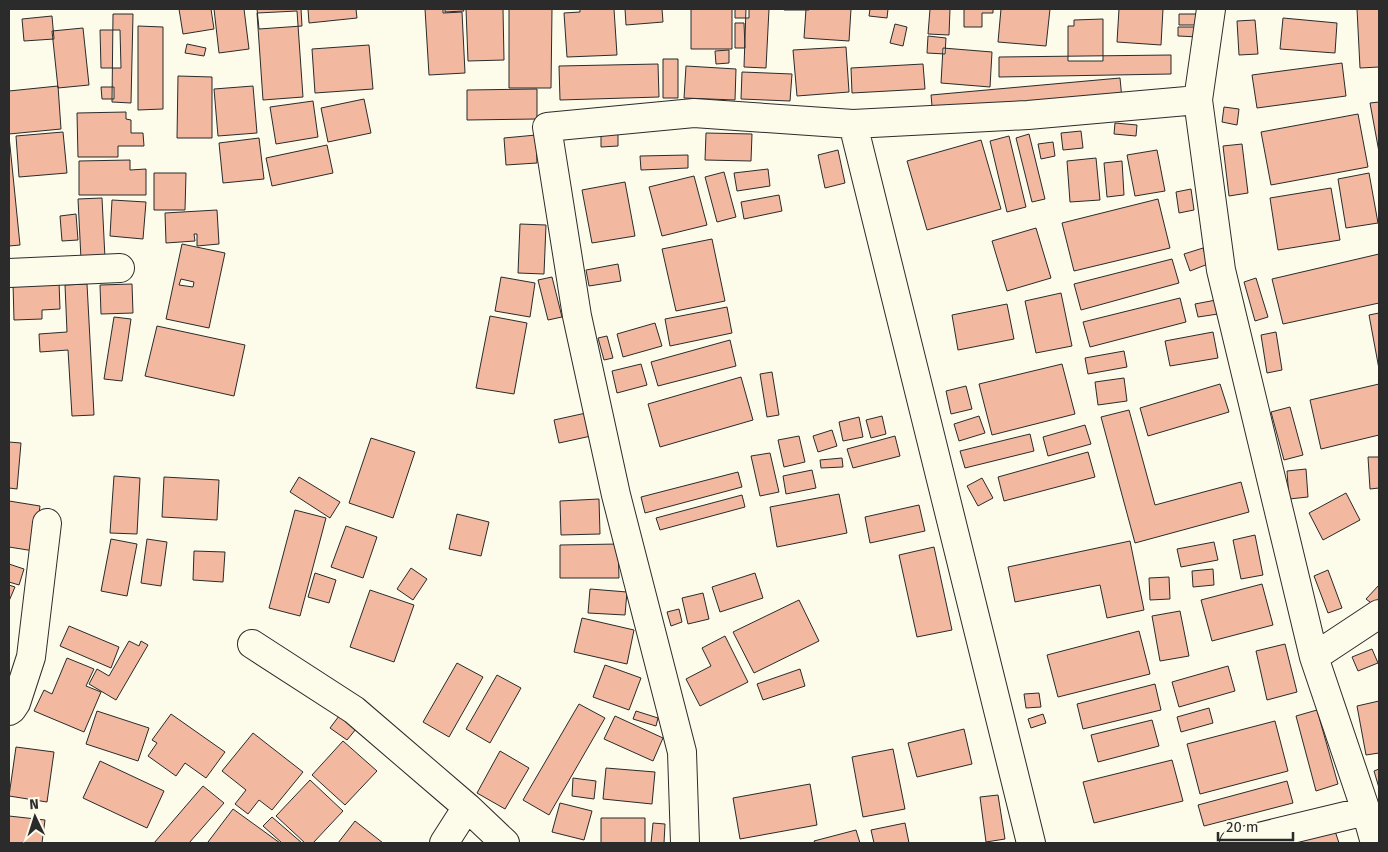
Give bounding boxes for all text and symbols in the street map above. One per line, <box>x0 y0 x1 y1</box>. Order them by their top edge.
north arrow <box>10 792 60 842</box>
text: N <box>29 796 39 813</box>
scale bar <box>1218 810 1293 842</box>
text: 20 m <box>1226 818 1259 836</box>

